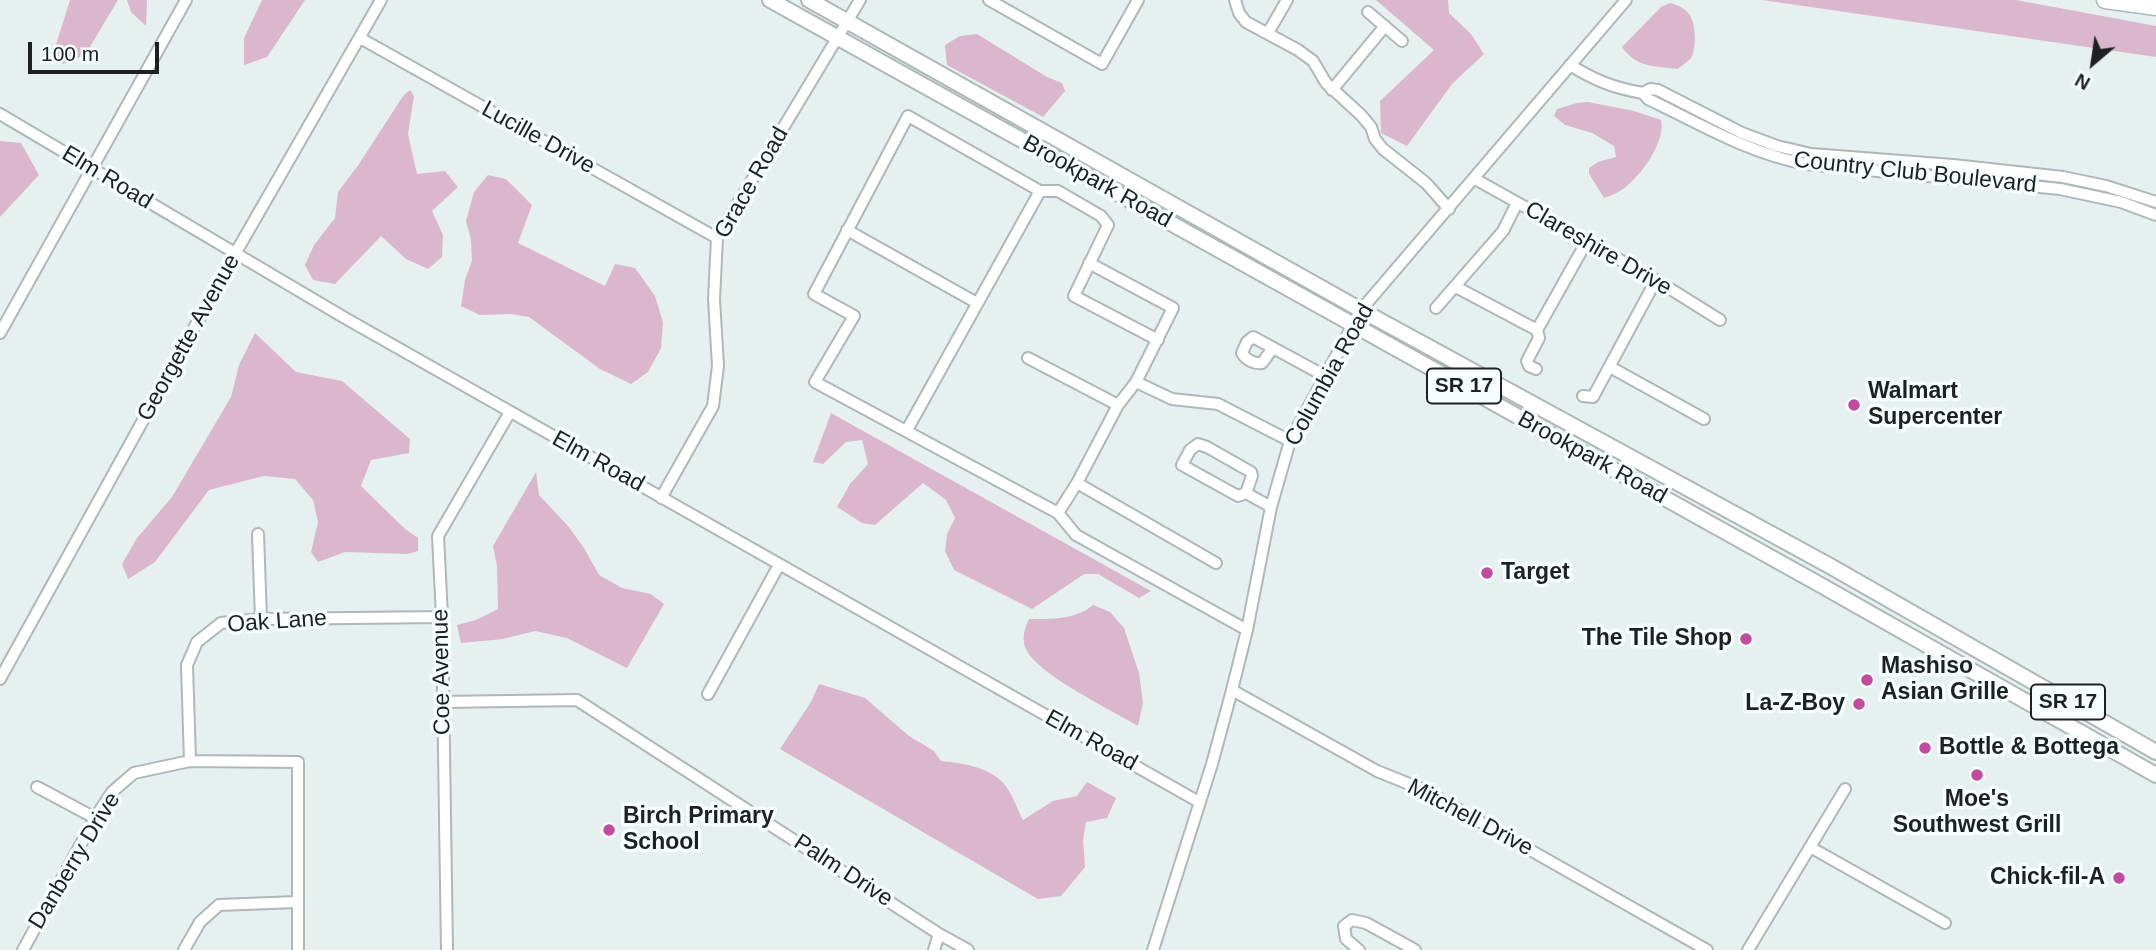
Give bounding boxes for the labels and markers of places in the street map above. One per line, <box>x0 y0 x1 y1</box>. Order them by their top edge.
place label: Walmart Supercenter <box>1868 378 2002 432</box>
marker: Walmart Supercenter <box>1846 397 1862 413</box>
place label: Target <box>1501 559 1570 587</box>
marker: Target <box>1479 565 1495 581</box>
place label: The Tile Shop <box>1582 625 1732 653</box>
marker: The Tile Shop <box>1738 631 1754 647</box>
place label: Mashiso Asian Grille <box>1881 653 2009 707</box>
marker: Mashiso Asian Grille <box>1859 672 1875 688</box>
place label: La-Z-Boy <box>1745 690 1845 718</box>
marker: La-Z-Boy <box>1851 696 1867 712</box>
place label: Bottle & Bottega <box>1939 734 2119 762</box>
marker: Bottle & Bottega <box>1917 740 1933 756</box>
marker: Moe's Southwest Grill <box>1969 767 1985 783</box>
place label: Moe's Southwest Grill <box>1893 786 2061 840</box>
place label: Birch Primary School <box>623 803 774 857</box>
marker: Birch Primary School <box>601 822 617 838</box>
place label: Chick-fil-A <box>1990 864 2105 892</box>
marker: Chick-fil-A <box>2111 870 2127 886</box>

